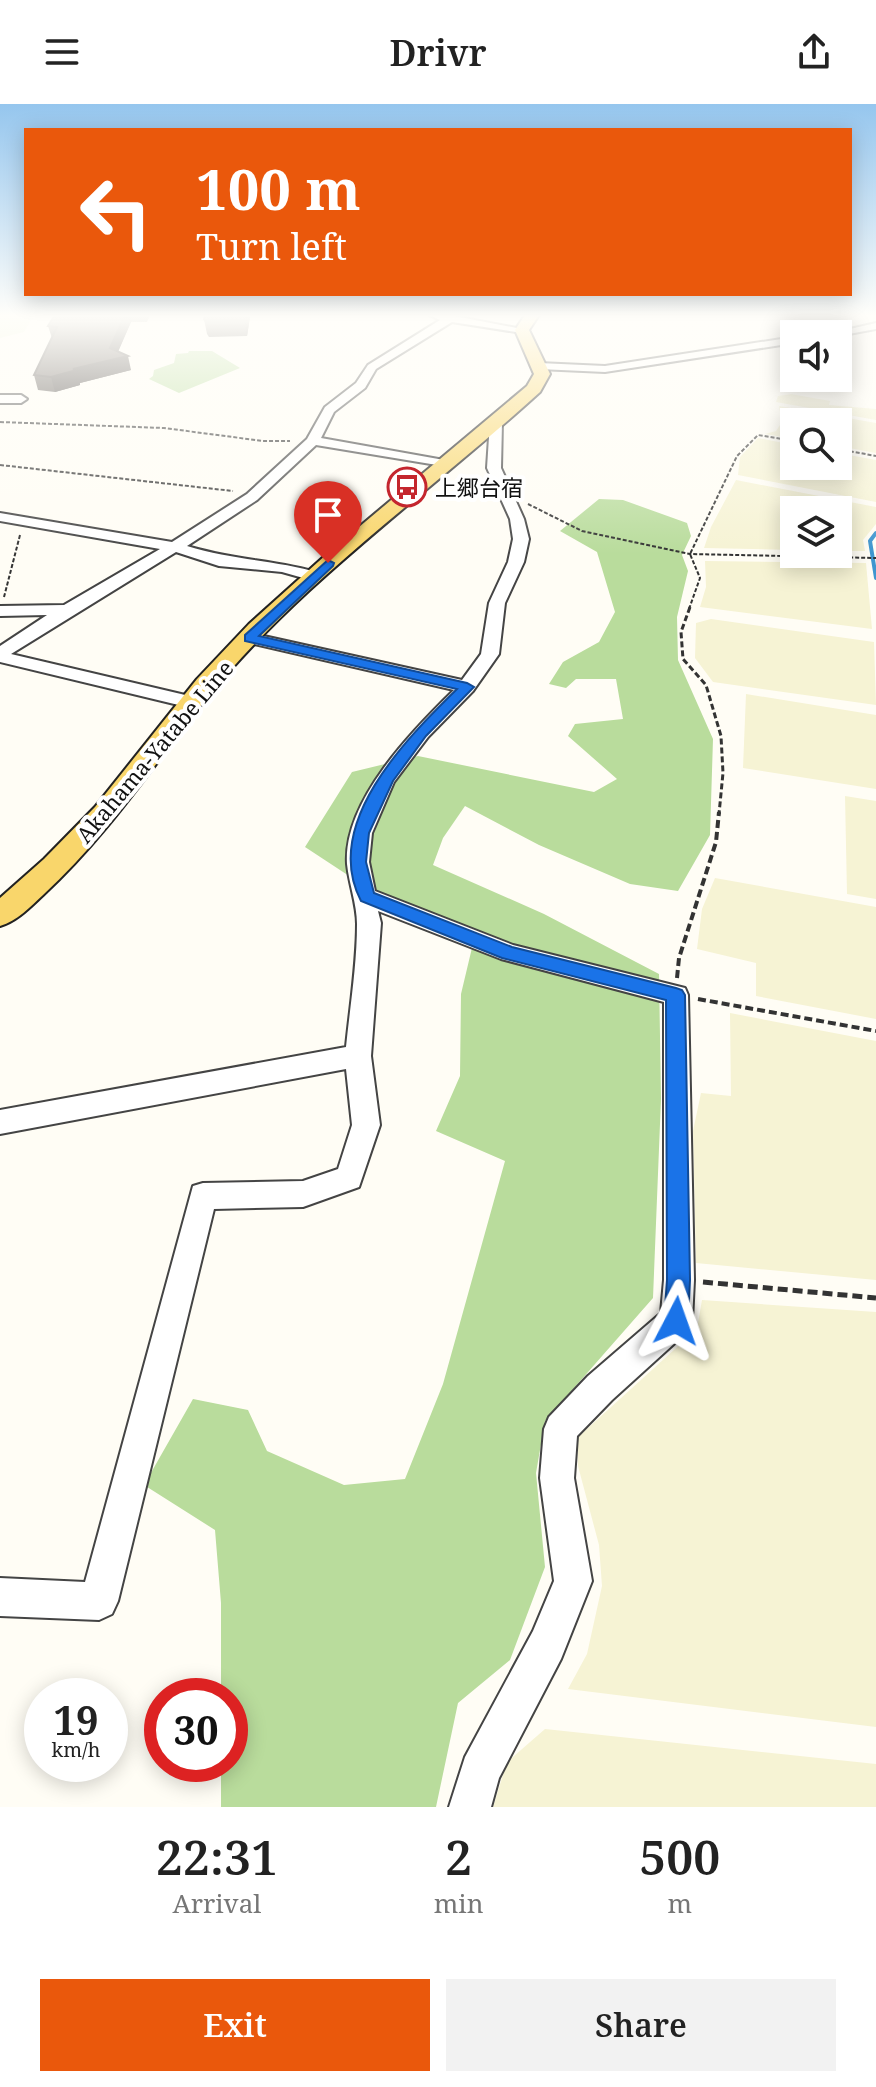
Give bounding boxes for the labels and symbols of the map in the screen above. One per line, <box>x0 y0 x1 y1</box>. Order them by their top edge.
bus stop icon: 上郷台宿 <box>386 466 428 508</box>
place label: 上郷台宿 <box>435 472 523 502</box>
pin <box>294 481 362 563</box>
street label: Akahama-Yatabe Line <box>69 653 239 849</box>
position arrow <box>634 1279 718 1363</box>
speed limit sign: 30 <box>144 1678 248 1782</box>

